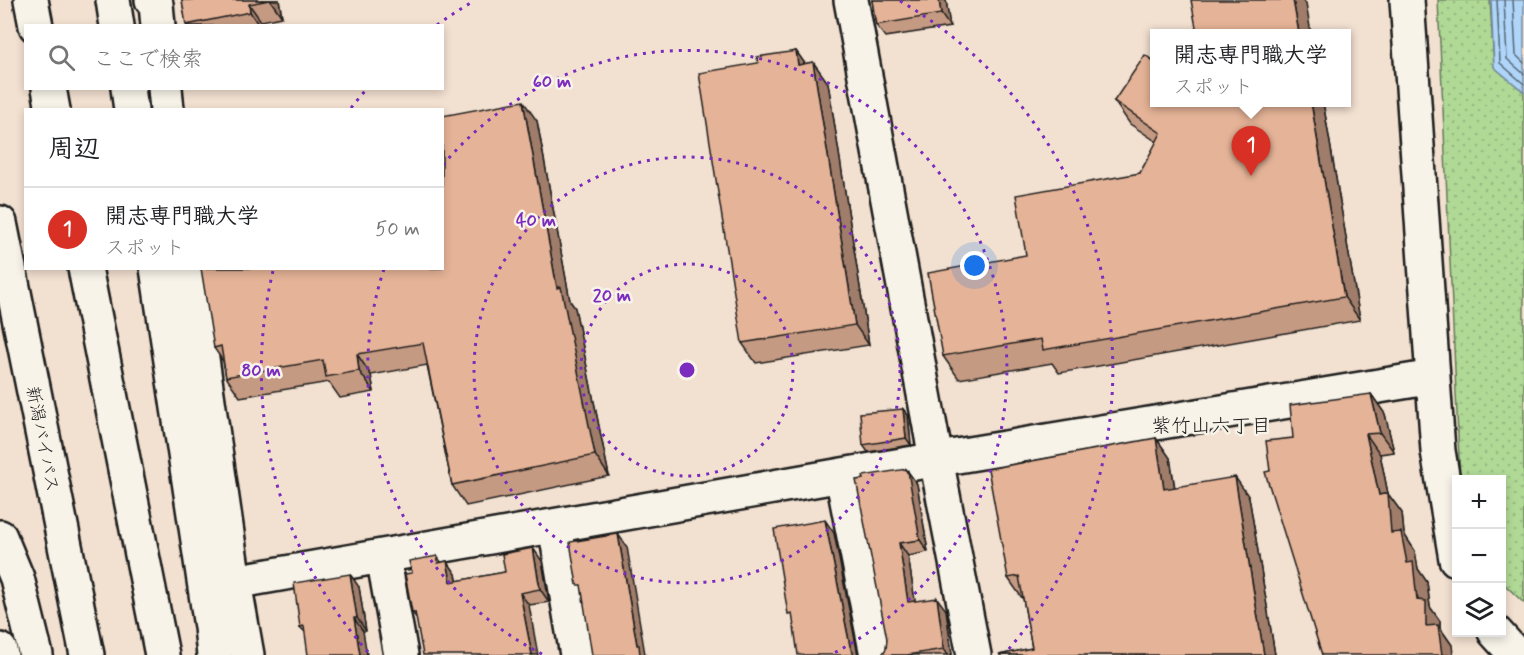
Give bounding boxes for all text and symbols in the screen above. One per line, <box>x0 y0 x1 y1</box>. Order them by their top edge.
search box <box>24 24 444 90</box>
popup <box>1150 29 1351 107</box>
icon: search <box>45 41 78 74</box>
text: 開志専門職大学 <box>1173 42 1328 70</box>
text: ここで検索 <box>93 46 203 74</box>
text: 60 m <box>533 70 571 94</box>
text: スポット <box>1173 74 1253 101</box>
pin: 1 <box>1232 126 1270 176</box>
text: 周辺 <box>48 133 100 167</box>
text: 開志専門職大学 <box>105 203 259 231</box>
text: 40 m <box>516 209 556 233</box>
text: 1 <box>63 216 72 243</box>
text: 50 m <box>375 216 420 243</box>
text: スポット <box>105 235 185 262</box>
your location <box>960 251 989 280</box>
text: 20 m <box>593 284 631 308</box>
text: 80 m <box>241 359 281 383</box>
centre of rings <box>677 360 697 380</box>
street label: 新潟バイパス <box>20 384 64 494</box>
district label: 紫竹山六丁目 <box>1151 413 1271 440</box>
map controls <box>1452 475 1506 637</box>
button: + <box>1452 475 1506 529</box>
button: − <box>1452 529 1506 583</box>
button: layers <box>1452 583 1506 637</box>

